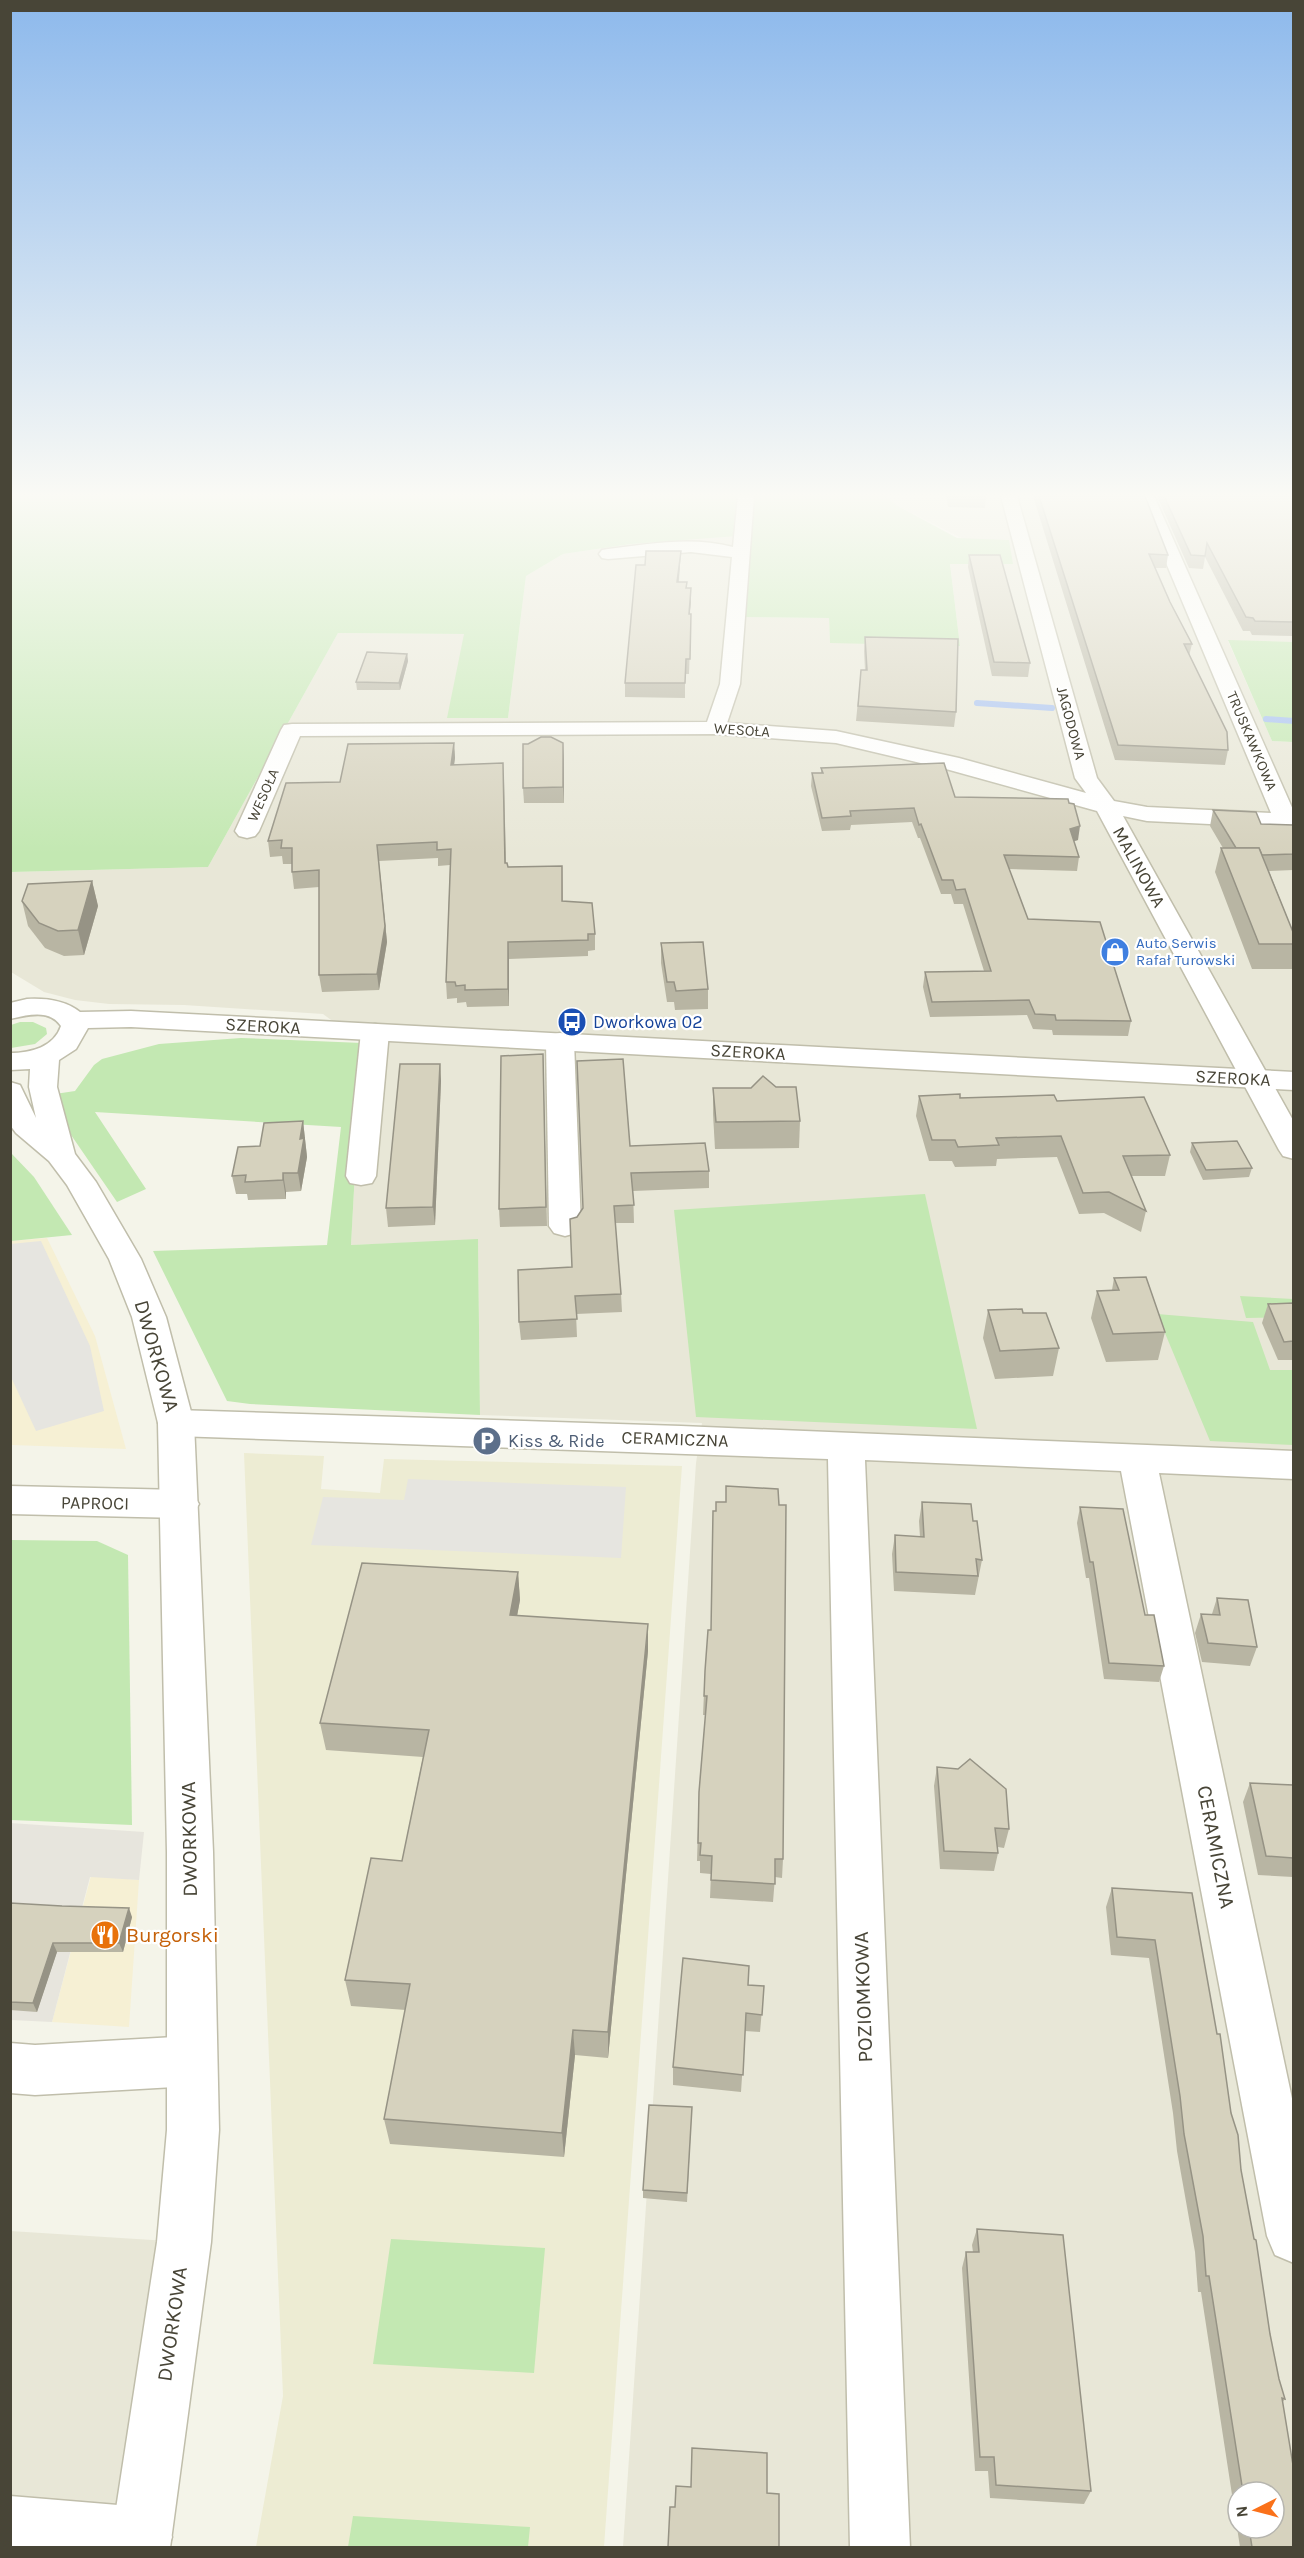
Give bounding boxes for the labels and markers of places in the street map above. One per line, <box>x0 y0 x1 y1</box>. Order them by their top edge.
place label: Auto Serwis Rafał Turowski <box>1136 934 1235 969</box>
shop icon: Auto Serwis Rafał Turowski <box>1099 936 1131 968</box>
bus stop icon: Dworkowa 02 <box>556 1006 588 1038</box>
place label: Dworkowa 02 <box>593 1011 703 1033</box>
parking icon: Kiss & Ride <box>471 1425 503 1457</box>
place label: Kiss & Ride <box>508 1430 605 1452</box>
restaurant icon: Burgorski <box>89 1919 121 1951</box>
place label: Burgorski <box>126 1923 219 1947</box>

